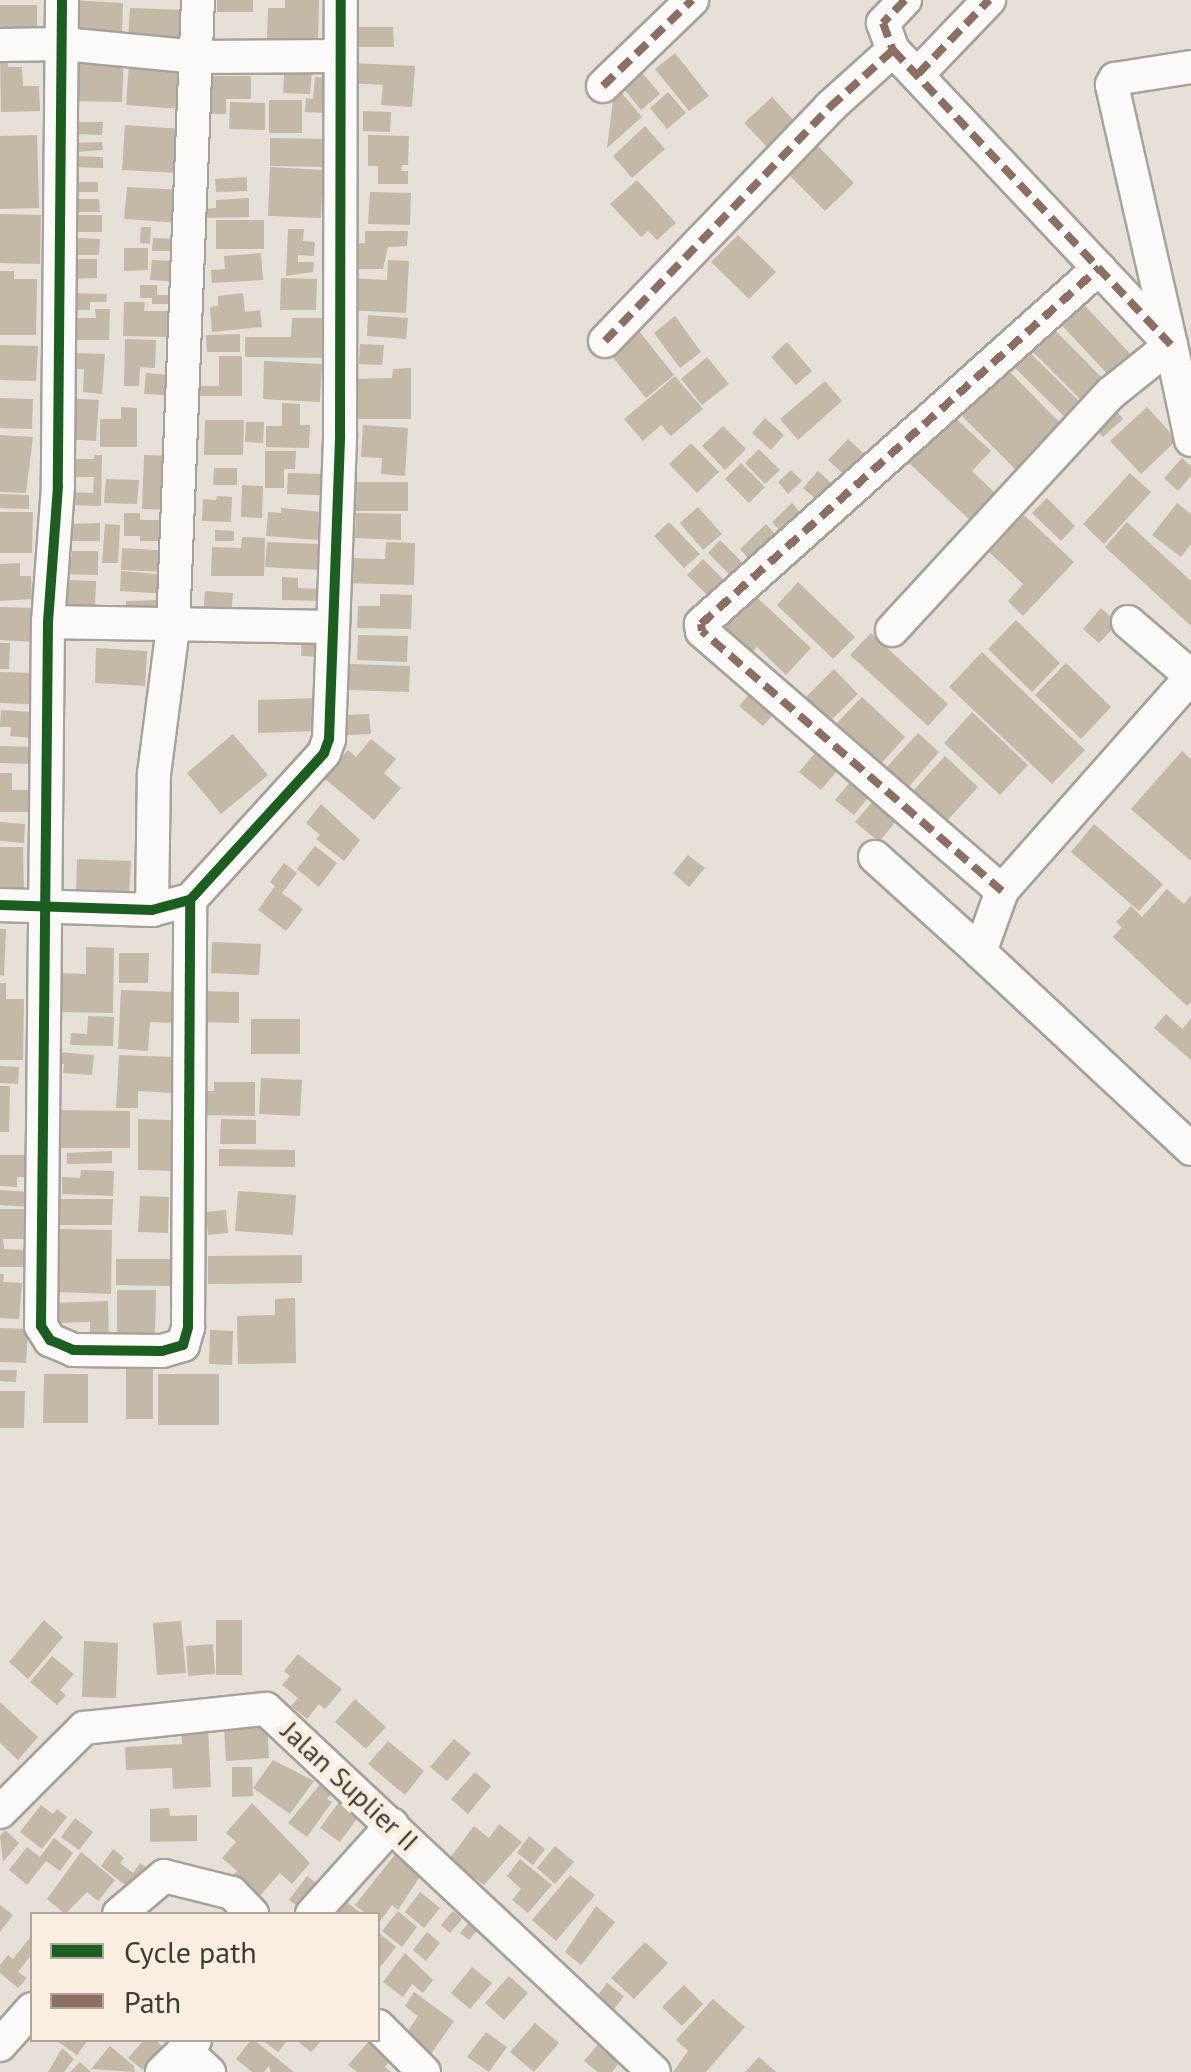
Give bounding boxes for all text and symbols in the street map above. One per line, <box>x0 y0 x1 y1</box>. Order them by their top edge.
street label: Jalan Suplier II <box>274 1714 426 1858</box>
legend <box>30 1912 380 2042</box>
text: Cycle path <box>124 1932 257 1971</box>
text: Path <box>124 1982 181 2021</box>

